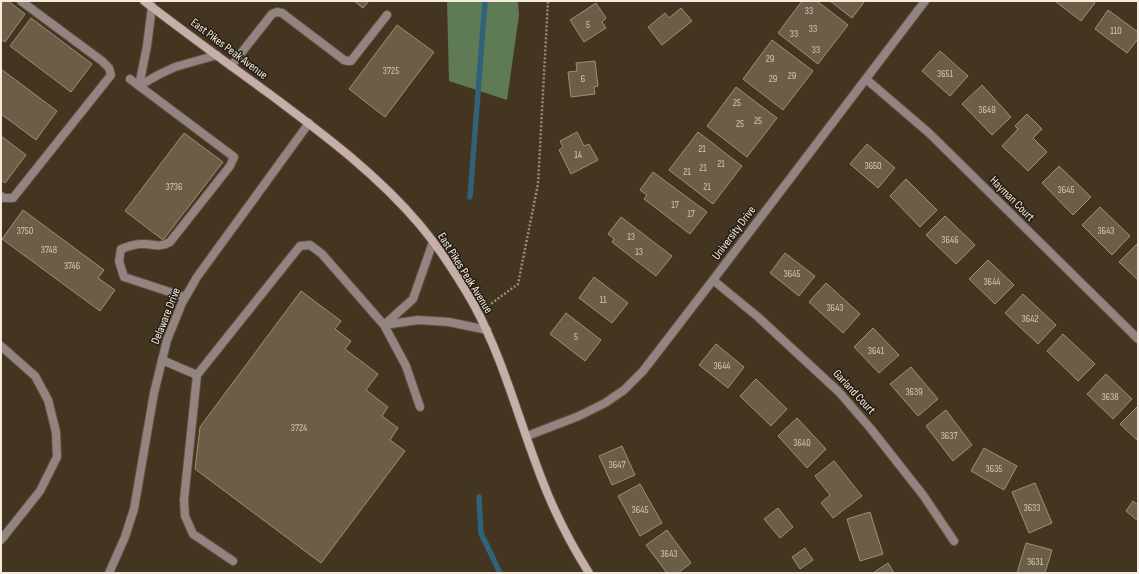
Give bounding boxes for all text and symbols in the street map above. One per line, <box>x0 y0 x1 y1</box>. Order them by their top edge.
house number: 33 <box>805 5 813 17</box>
street label: East Pikes Peak Avenue <box>188 15 271 83</box>
house number: 5 <box>586 19 590 31</box>
house number: 33 <box>809 23 817 35</box>
house number: 110 <box>1110 25 1122 37</box>
house number: 33 <box>790 28 798 40</box>
house number: 33 <box>812 44 820 56</box>
house number: 29 <box>766 53 774 65</box>
house number: 3725 <box>383 65 399 77</box>
house number: 3651 <box>937 68 954 80</box>
house number: 29 <box>788 70 796 82</box>
house number: 6 <box>581 73 585 85</box>
house number: 29 <box>769 73 777 85</box>
house number: 25 <box>733 97 741 109</box>
house number: 3649 <box>978 104 996 116</box>
house number: 25 <box>754 115 762 127</box>
house number: 25 <box>736 118 744 130</box>
house number: 21 <box>698 143 706 155</box>
house number: 14 <box>574 149 582 161</box>
house number: 21 <box>717 158 725 170</box>
house number: 3650 <box>864 160 882 172</box>
house number: 21 <box>699 162 707 174</box>
house number: 21 <box>683 166 691 178</box>
street label: Hayman Court <box>986 173 1038 225</box>
house number: 3736 <box>166 181 182 193</box>
house number: 21 <box>703 181 711 193</box>
house number: 3645 <box>1058 184 1074 196</box>
house number: 17 <box>671 199 679 211</box>
street label: University Drive <box>709 203 759 263</box>
house number: 17 <box>687 208 695 220</box>
house number: 3750 <box>17 225 33 237</box>
house number: 3643 <box>1097 225 1115 237</box>
street label: East Pikes Peak Avenue <box>434 230 496 316</box>
house number: 13 <box>627 231 635 243</box>
house number: 3646 <box>941 234 959 246</box>
house number: 3748 <box>41 244 57 256</box>
house number: 13 <box>635 246 643 258</box>
house number: 3746 <box>64 260 80 272</box>
house number: 3645 <box>784 268 800 280</box>
house number: 3644 <box>983 276 1001 288</box>
street label: Delaware Drive <box>148 285 184 346</box>
house number: 11 <box>600 294 607 306</box>
house number: 3643 <box>826 302 844 314</box>
house number: 3642 <box>1021 313 1039 325</box>
house number: 5 <box>574 331 578 343</box>
house number: 3641 <box>868 345 885 357</box>
house number: 3644 <box>713 360 731 372</box>
street label: Garland Court <box>829 366 879 418</box>
house number: 3639 <box>905 386 923 398</box>
house number: 3638 <box>1101 391 1119 403</box>
house number: 3724 <box>291 422 307 434</box>
house number: 3637 <box>941 430 957 442</box>
house number: 3640 <box>793 437 811 449</box>
house number: 3647 <box>609 459 625 471</box>
house number: 3635 <box>986 463 1002 475</box>
house number: 3633 <box>1024 502 1040 514</box>
house number: 3645 <box>632 504 648 516</box>
house number: 3643 <box>660 548 678 560</box>
house number: 3631 <box>1027 556 1044 568</box>

